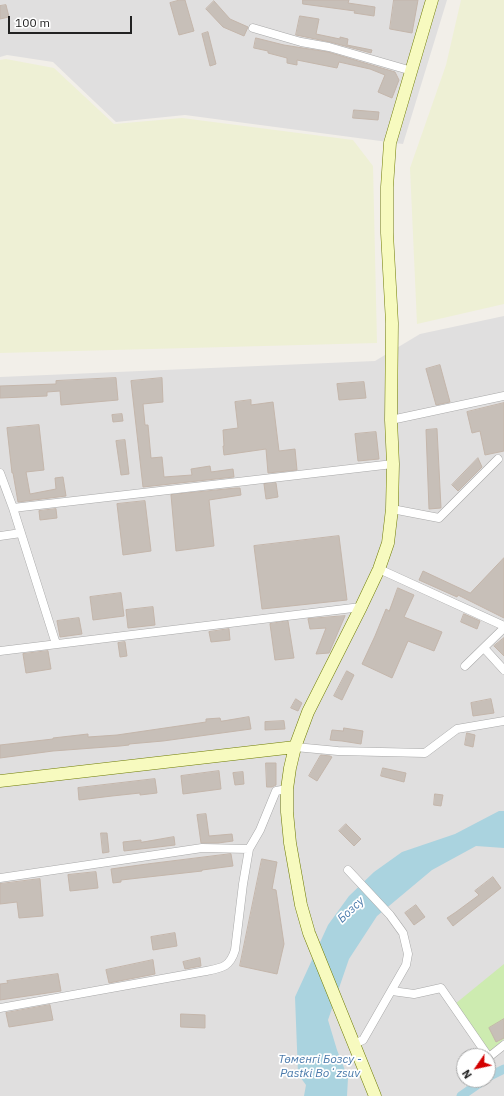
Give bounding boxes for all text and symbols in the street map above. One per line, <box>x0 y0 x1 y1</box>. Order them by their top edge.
scale bar <box>10 8 134 34</box>
text: 100 m <box>15 15 50 30</box>
water label: Бозсу <box>335 894 367 926</box>
north arrow <box>456 1048 496 1088</box>
water label: Төменгі Бозсу - Pastki Boʻzsuv <box>278 1053 362 1081</box>
text: N <box>459 1067 475 1081</box>

